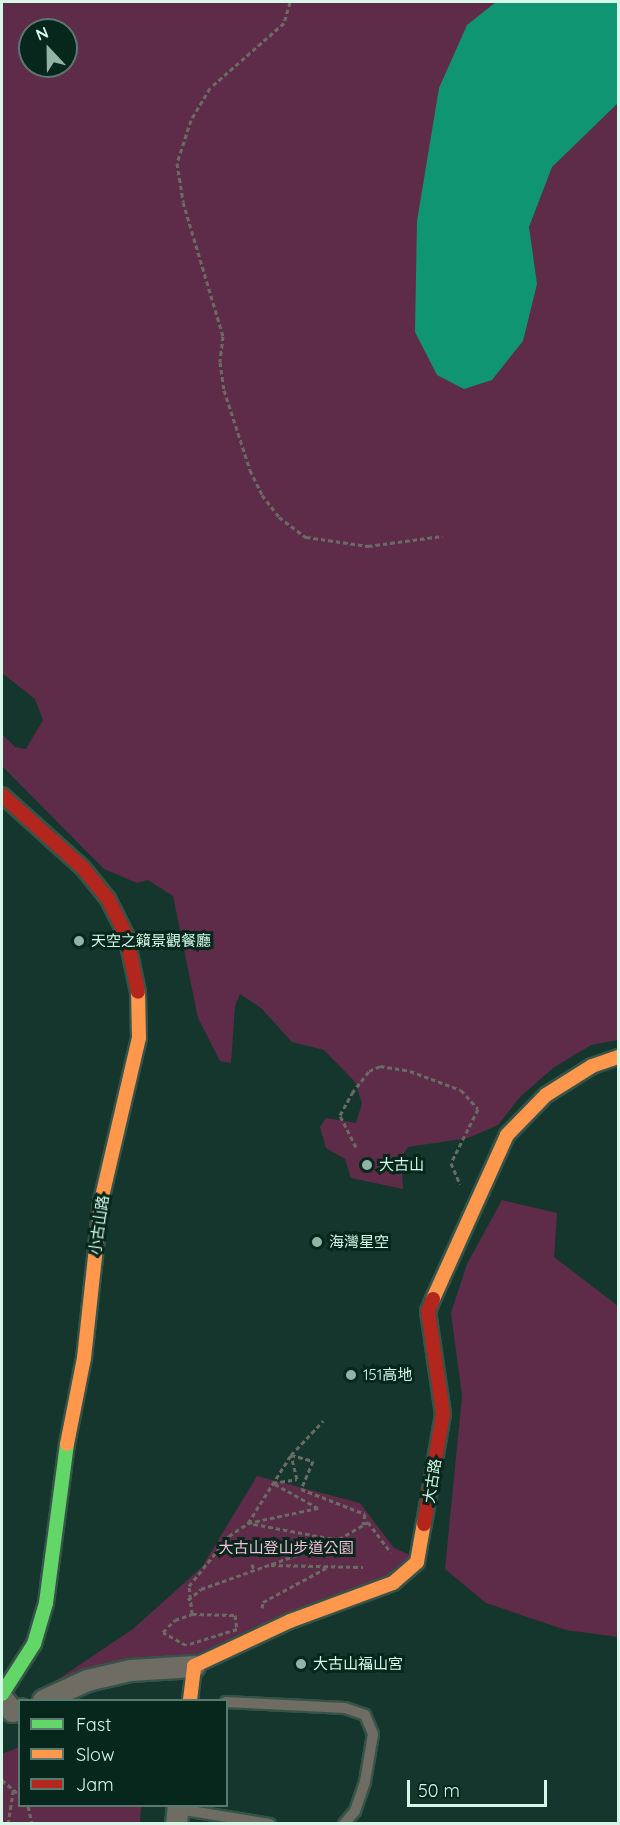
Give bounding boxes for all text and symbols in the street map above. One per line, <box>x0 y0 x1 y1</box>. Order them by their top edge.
north arrow <box>18 18 78 78</box>
text: N <box>33 22 51 45</box>
place label: 天空之籟景觀餐廳 <box>91 932 211 950</box>
marker: 天空之籟景觀餐廳 <box>72 934 86 948</box>
place label: 大古山 <box>379 1156 424 1174</box>
marker: 大古山 <box>360 1158 374 1172</box>
street label: 小古山路 <box>86 1194 112 1256</box>
place label: 海灣星空 <box>329 1233 389 1251</box>
marker: 海灣星空 <box>310 1235 324 1249</box>
place label: 151高地 <box>363 1366 412 1384</box>
marker: 151高地 <box>344 1368 358 1382</box>
street label: 大古路 <box>420 1457 444 1505</box>
park label: 大古山登山步道公園 <box>219 1539 353 1557</box>
place label: 大古山福山宮 <box>313 1655 403 1673</box>
marker: 大古山福山宮 <box>294 1657 308 1671</box>
legend <box>18 1699 228 1807</box>
text: Fast <box>76 1713 111 1736</box>
text: Slow <box>76 1743 114 1766</box>
scale bar <box>410 1768 550 1806</box>
text: Jam <box>76 1773 114 1796</box>
text: 50 m <box>418 1779 460 1802</box>

